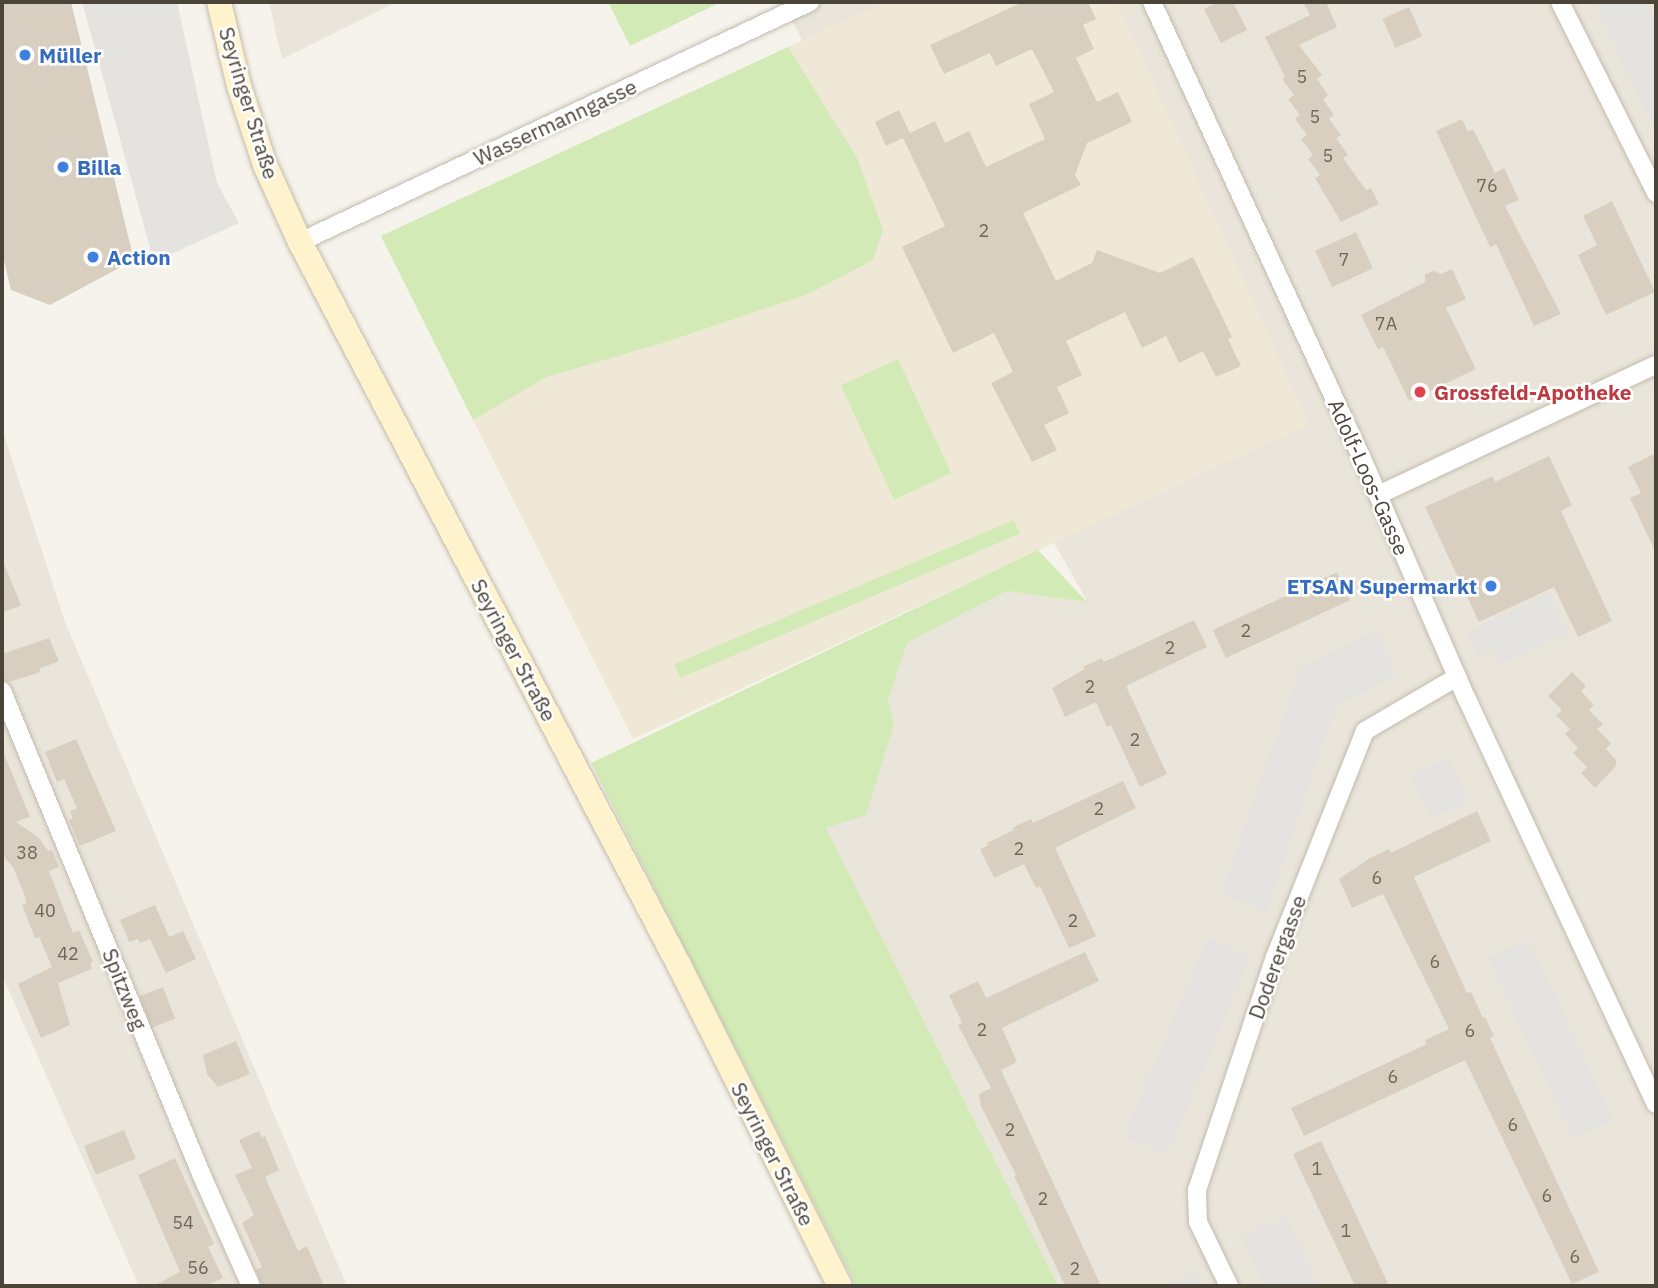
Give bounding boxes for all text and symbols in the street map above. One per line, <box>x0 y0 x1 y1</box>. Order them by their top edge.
street label: Seyringer Straße <box>214 24 284 182</box>
place label: Müller <box>39 42 102 68</box>
marker: Müller <box>17 47 33 63</box>
house number: 5 <box>1297 66 1307 88</box>
street label: Wassermanngasse <box>470 73 640 171</box>
house number: 5 <box>1310 106 1320 128</box>
house number: 5 <box>1323 145 1333 167</box>
place label: Billa <box>77 154 122 180</box>
marker: Billa <box>55 159 71 175</box>
house number: 76 <box>1476 175 1498 197</box>
house number: 2 <box>979 220 989 242</box>
place label: Action <box>107 244 171 270</box>
marker: Action <box>85 249 101 265</box>
house number: 7 <box>1339 249 1349 271</box>
house number: 7A <box>1375 313 1397 335</box>
place label: Grossfeld-Apotheke <box>1434 379 1631 405</box>
marker: Grossfeld-Apotheke <box>1412 384 1428 400</box>
street label: Adolf-Loos-Gasse <box>1323 395 1415 559</box>
place label: ETSAN Supermarkt <box>1287 573 1477 599</box>
street label: Seyringer Straße <box>466 575 562 725</box>
marker: ETSAN Supermarkt <box>1483 578 1499 594</box>
house number: 2 <box>1241 620 1251 642</box>
house number: 2 <box>1165 637 1175 659</box>
house number: 2 <box>1085 676 1095 698</box>
house number: 2 <box>1130 729 1140 751</box>
house number: 2 <box>1094 798 1104 820</box>
house number: 2 <box>1014 838 1024 860</box>
house number: 38 <box>16 842 38 864</box>
house number: 6 <box>1372 867 1382 889</box>
street label: Doderergasse <box>1243 892 1311 1022</box>
house number: 40 <box>34 900 56 922</box>
house number: 2 <box>1068 910 1078 932</box>
house number: 42 <box>57 943 79 965</box>
street label: Spitzweg <box>97 945 153 1033</box>
house number: 6 <box>1430 951 1440 973</box>
house number: 2 <box>977 1019 987 1041</box>
house number: 6 <box>1465 1020 1475 1042</box>
house number: 6 <box>1388 1066 1398 1088</box>
street label: Seyringer Straße <box>726 1078 820 1230</box>
house number: 6 <box>1508 1114 1518 1136</box>
house number: 2 <box>1005 1119 1015 1141</box>
house number: 1 <box>1312 1158 1322 1180</box>
house number: 6 <box>1542 1185 1552 1207</box>
house number: 2 <box>1038 1188 1048 1210</box>
house number: 54 <box>172 1212 194 1234</box>
house number: 1 <box>1341 1220 1351 1242</box>
house number: 6 <box>1570 1246 1580 1268</box>
house number: 56 <box>187 1257 209 1279</box>
house number: 2 <box>1070 1258 1080 1280</box>

